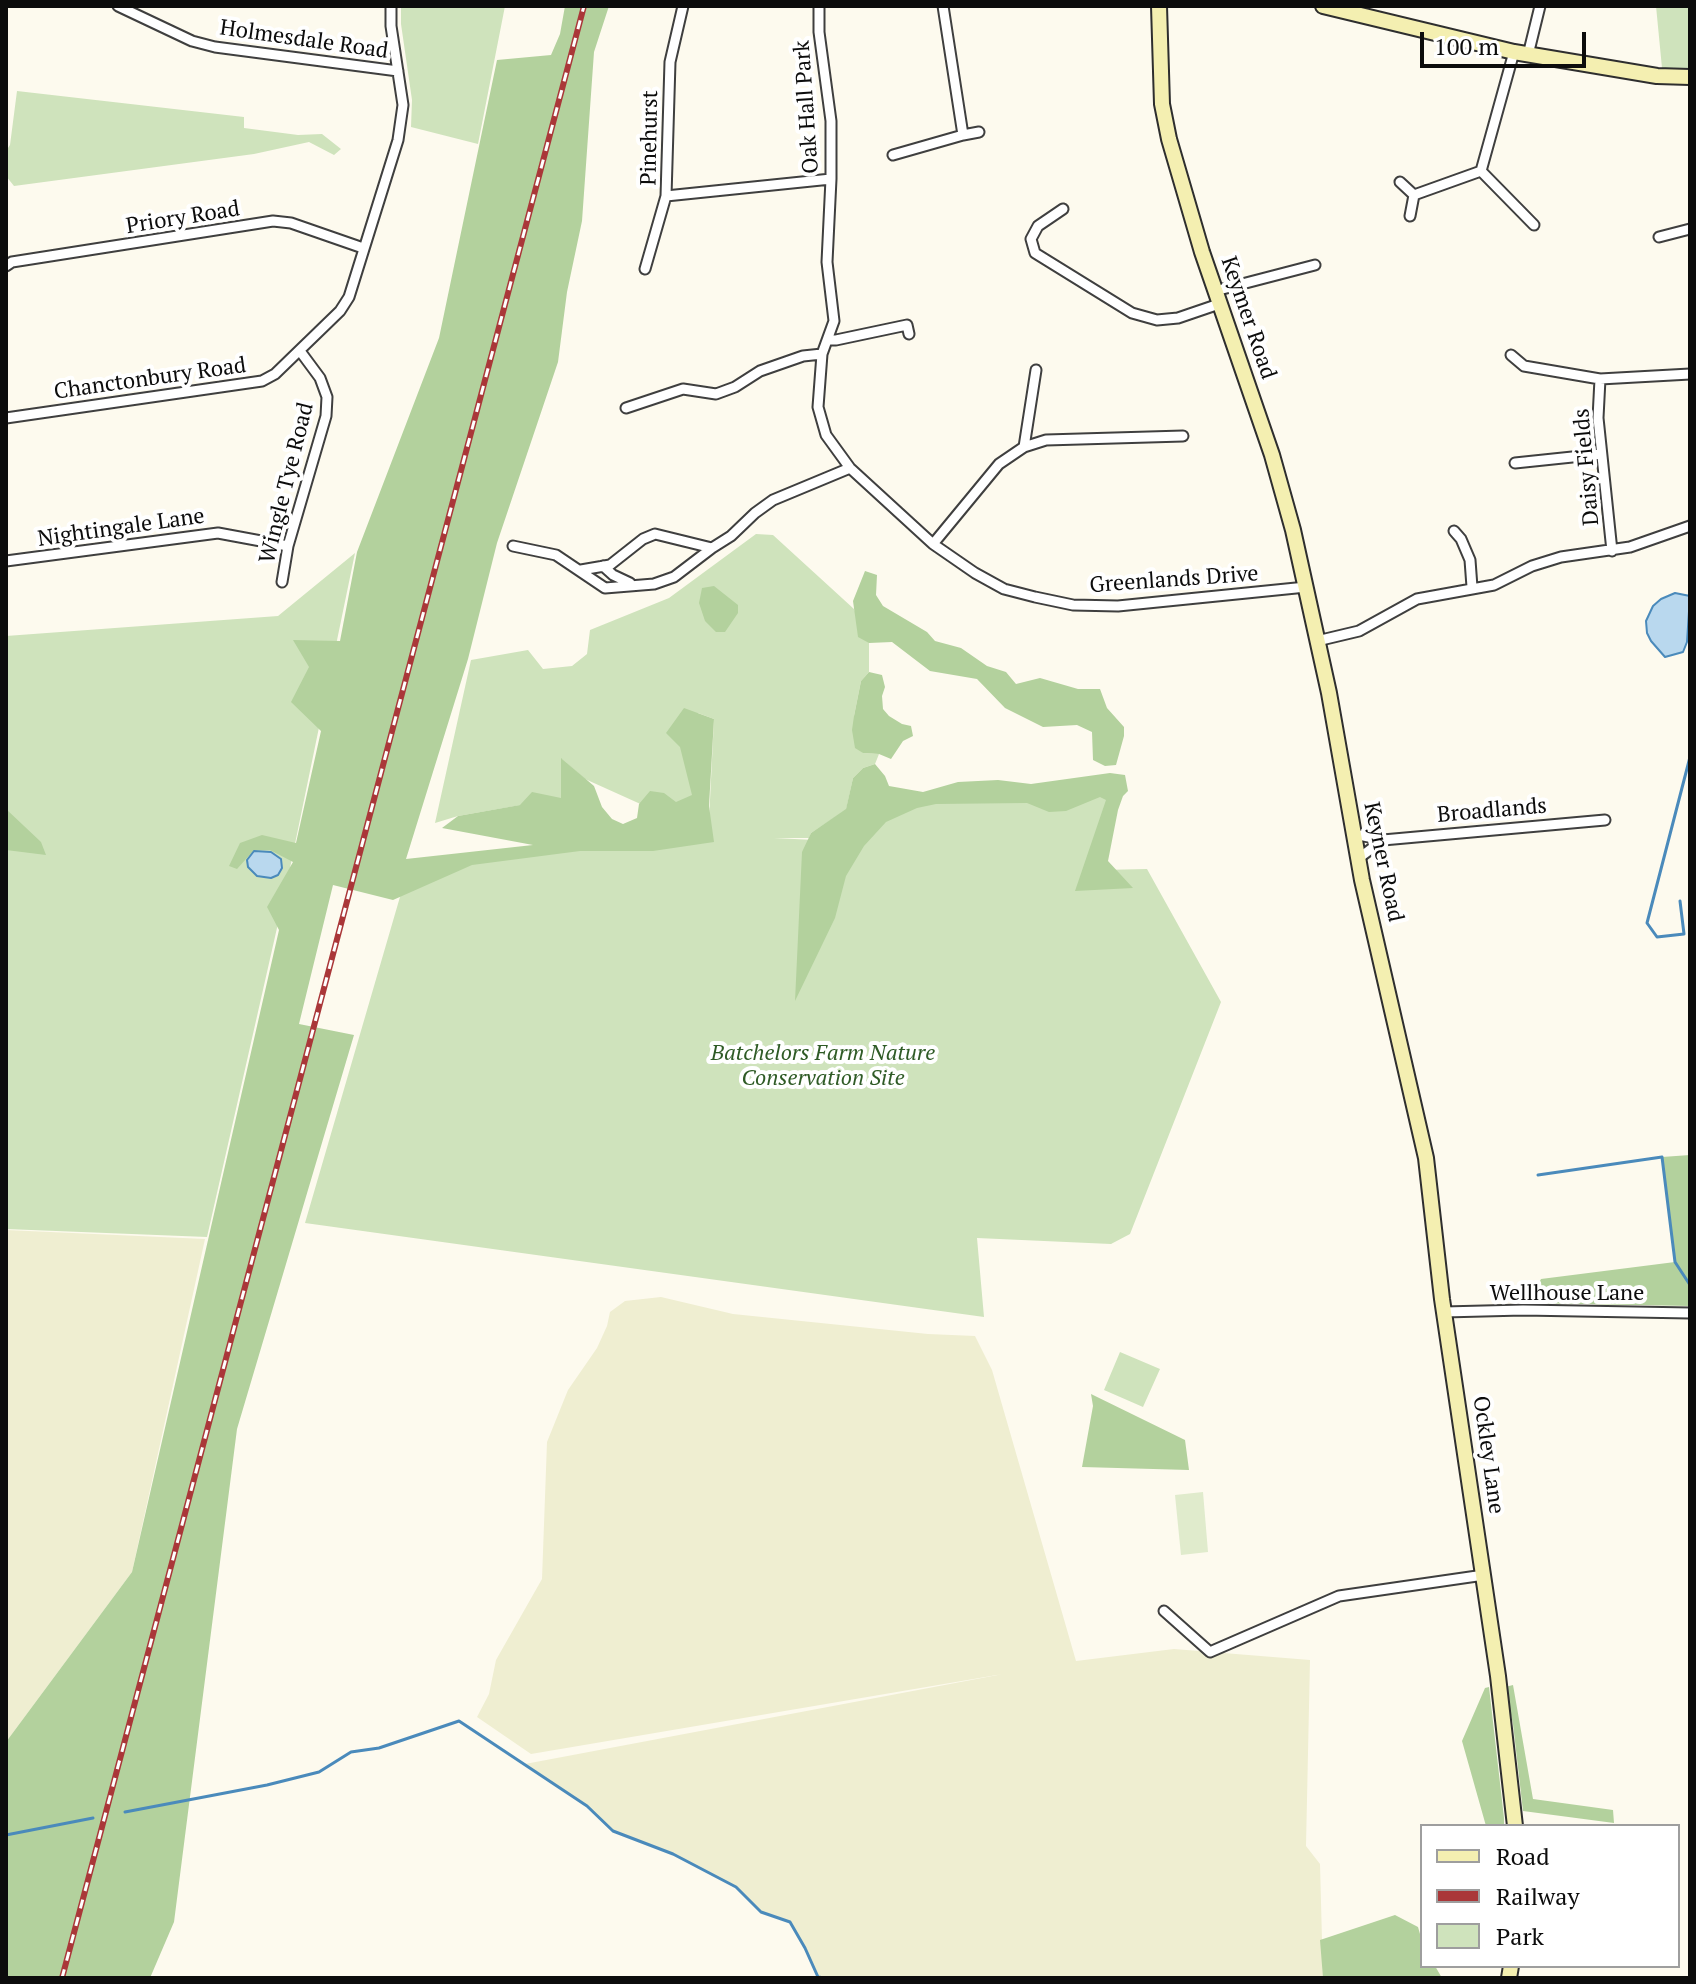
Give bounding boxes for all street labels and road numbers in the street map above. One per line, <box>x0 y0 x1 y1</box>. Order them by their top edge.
street label: Holmesdale Road <box>218 15 390 65</box>
street label: Oak Hall Park <box>789 39 825 175</box>
street label: Pinehurst <box>636 90 664 186</box>
street label: Priory Road <box>124 196 242 240</box>
street label: Keymer Road <box>1215 253 1281 383</box>
street label: Chanctonbury Road <box>52 352 248 406</box>
street label: Wingle Tye Road <box>254 400 320 566</box>
street label: Daisy Fields <box>1569 407 1605 527</box>
street label: Nightingale Lane <box>36 503 206 553</box>
street label: Greenlands Drive <box>1089 561 1259 599</box>
street label: Broadlands <box>1436 793 1548 829</box>
street label: Keyner Road <box>1357 800 1409 924</box>
street label: Wellhouse Lane <box>1490 1281 1644 1307</box>
street label: Ockley Lane <box>1467 1394 1509 1516</box>

